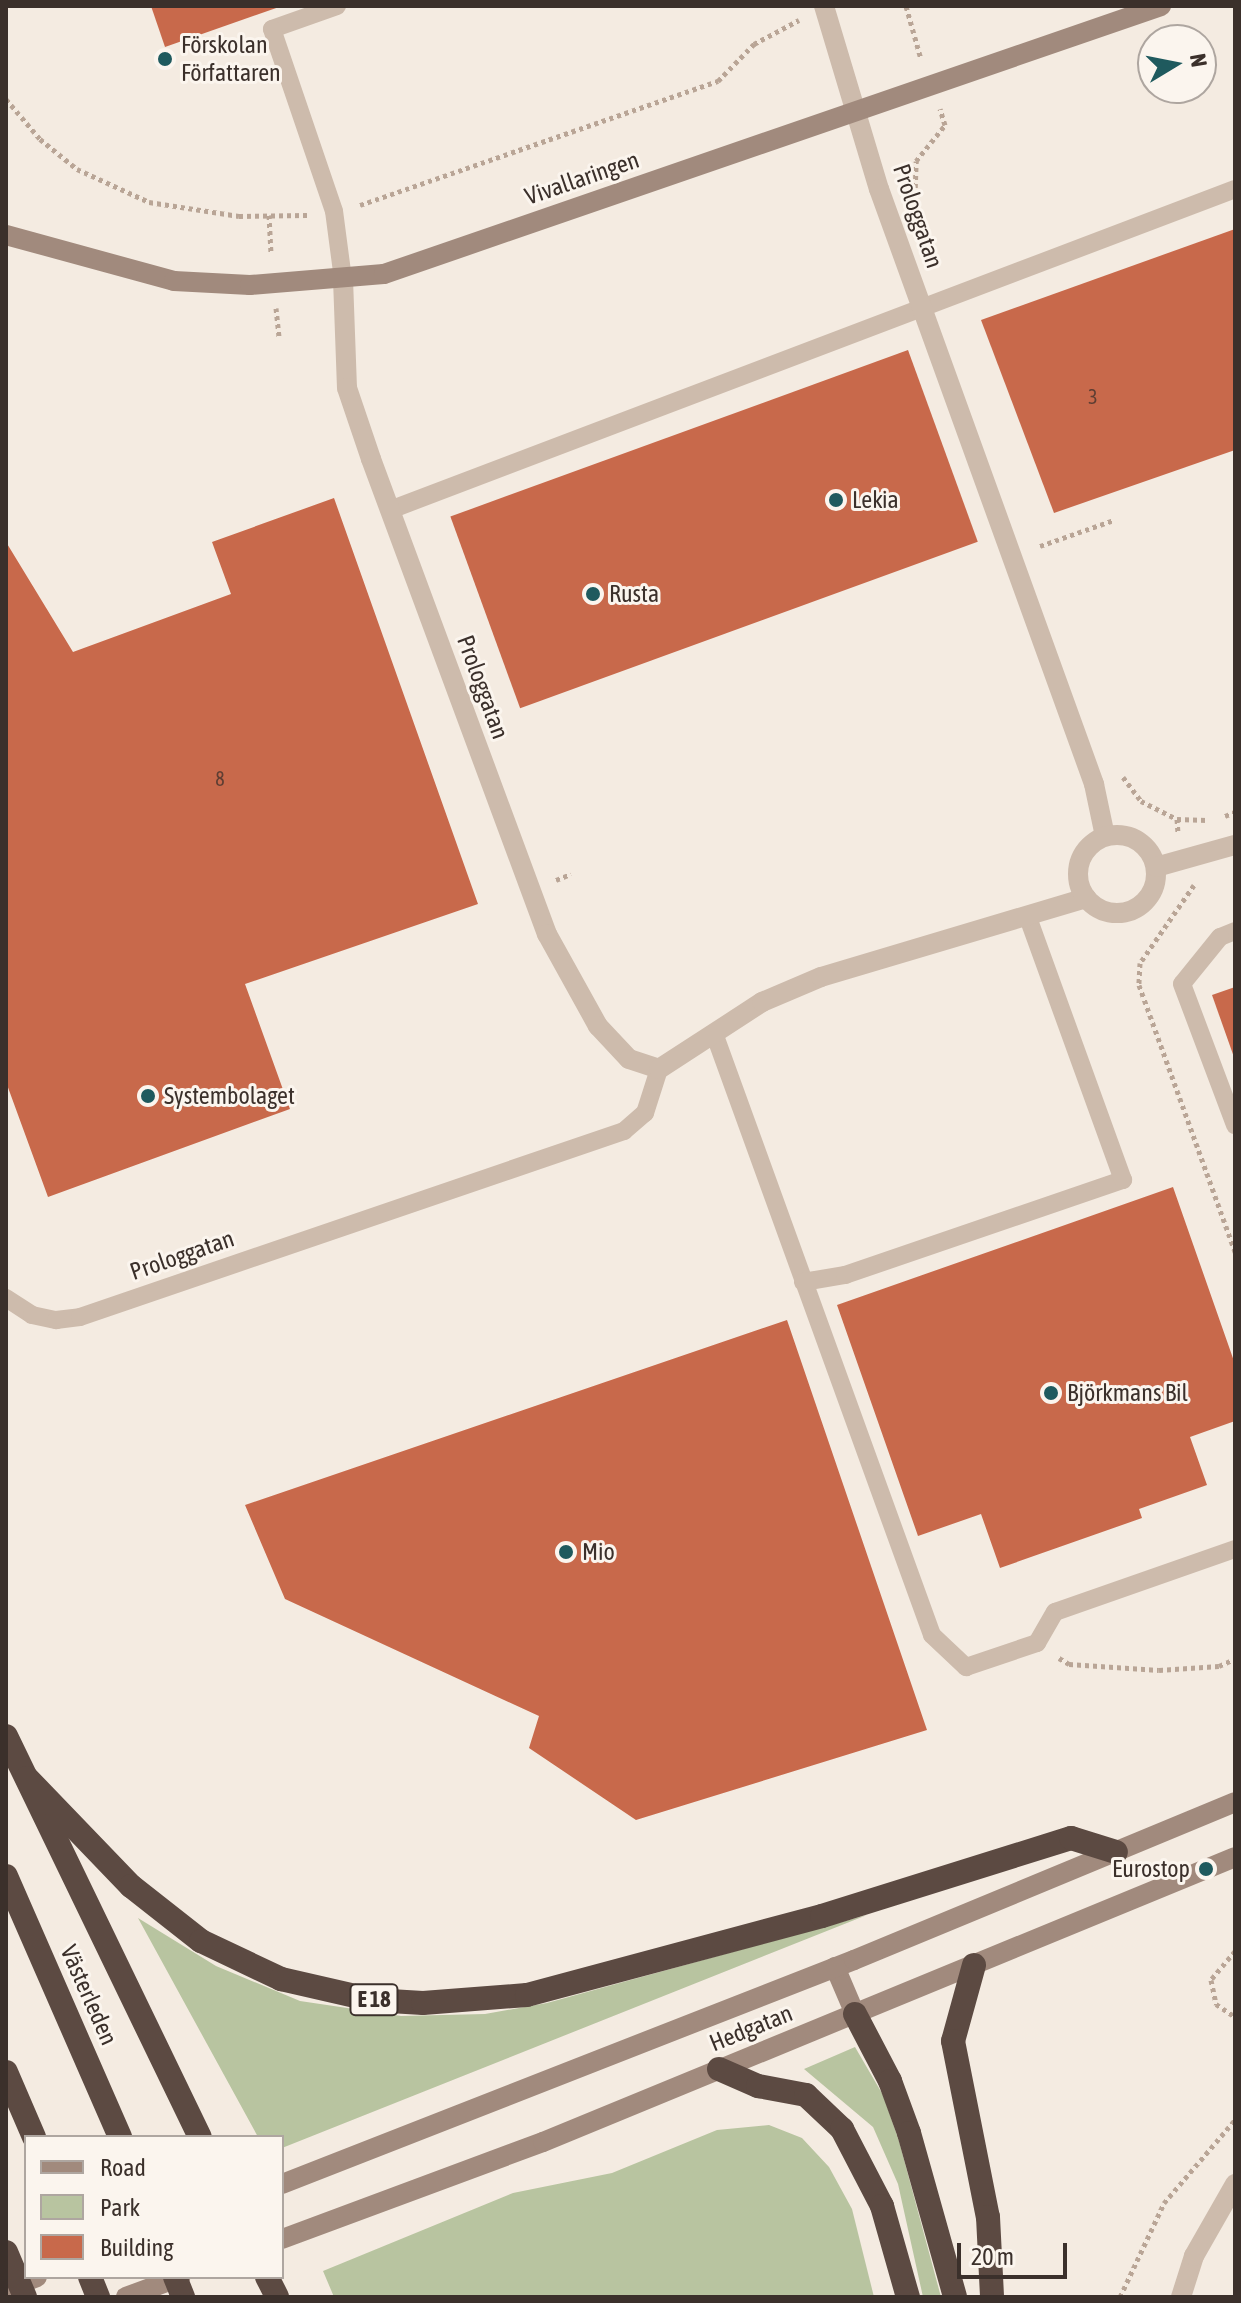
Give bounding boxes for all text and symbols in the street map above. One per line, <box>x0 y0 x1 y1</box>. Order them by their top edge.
north arrow <box>1137 24 1217 104</box>
place label: Förskolan Författaren <box>181 31 281 87</box>
marker: Förskolan Författaren <box>156 50 174 68</box>
text: N <box>1185 52 1213 69</box>
street label: Vivallaringen <box>521 145 643 211</box>
street label: Prologgatan <box>887 160 949 272</box>
house number: 3 <box>1088 384 1098 408</box>
place label: Lekia <box>852 486 899 514</box>
marker: Lekia <box>827 491 845 509</box>
place label: Rusta <box>609 580 659 608</box>
marker: Rusta <box>584 585 602 603</box>
street label: Prologgatan <box>451 631 515 743</box>
house number: 8 <box>215 766 225 790</box>
place label: Systembolaget <box>164 1082 295 1110</box>
marker: Systembolaget <box>139 1087 157 1105</box>
street label: Prologgatan <box>126 1224 238 1286</box>
place label: Björkmans Bil <box>1067 1379 1188 1407</box>
marker: Björkmans Bil <box>1042 1384 1060 1402</box>
place label: Mio <box>582 1538 615 1566</box>
marker: Mio <box>557 1543 575 1561</box>
place label: Eurostop <box>1112 1855 1190 1883</box>
marker: Eurostop <box>1197 1860 1215 1878</box>
street label: Västerleden <box>54 1941 124 2049</box>
road number: E 18 <box>348 1982 400 2018</box>
street label: Hedgatan <box>705 1998 797 2058</box>
legend <box>24 2135 284 2279</box>
text: Road <box>100 2154 146 2181</box>
text: Park <box>100 2194 140 2221</box>
scale bar <box>961 2227 1071 2277</box>
text: Building <box>100 2234 173 2261</box>
text: 20 m <box>971 2243 1014 2270</box>

